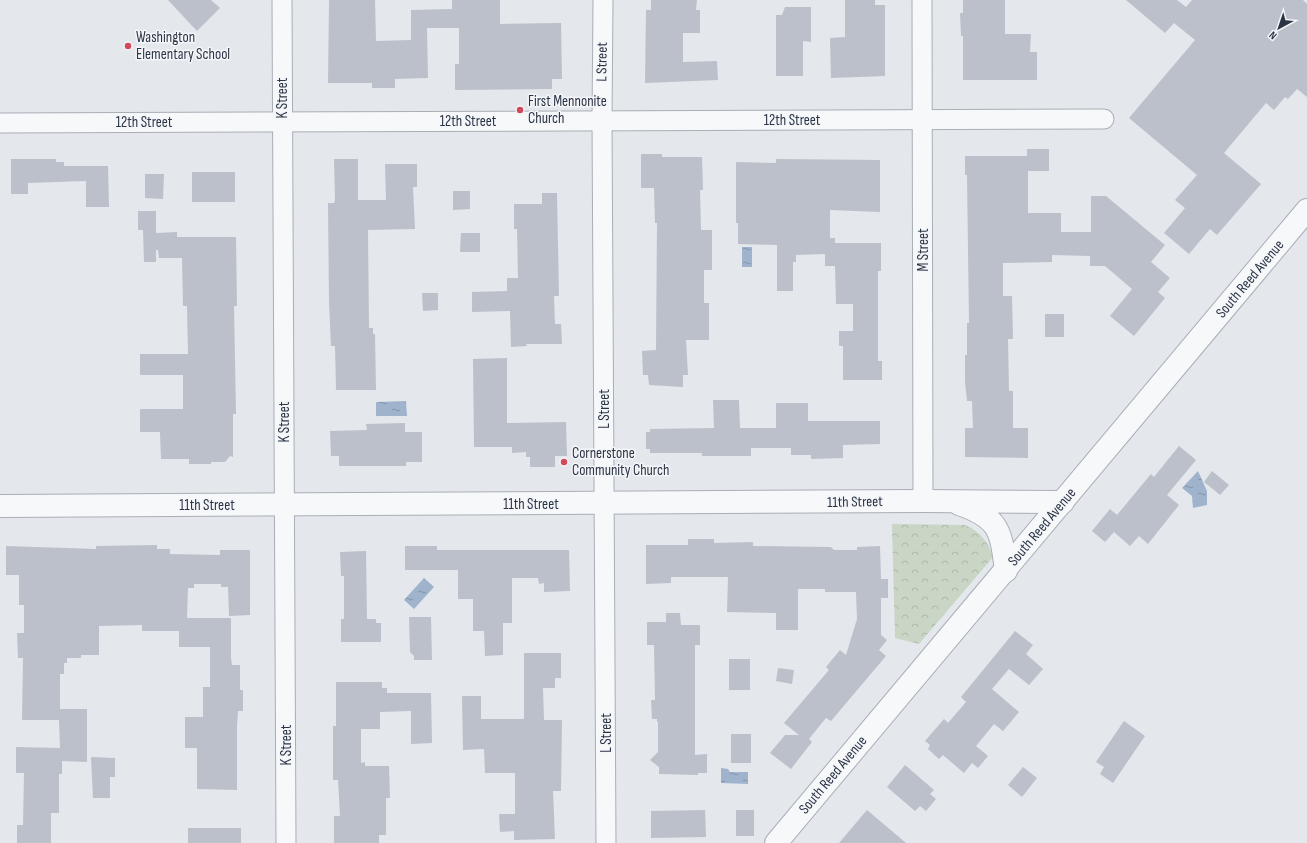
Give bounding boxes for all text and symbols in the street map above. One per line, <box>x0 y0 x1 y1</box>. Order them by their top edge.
north arrow <box>1259 8 1299 48</box>
place label: Washington Elementary School <box>136 28 230 64</box>
text: N <box>1266 28 1279 42</box>
marker: Washington Elementary School <box>123 41 133 51</box>
street label: L Street <box>592 42 612 82</box>
street label: K Street <box>273 77 292 118</box>
place label: First Mennonite Church <box>528 92 607 128</box>
marker: First Mennonite Church <box>515 105 525 115</box>
street label: 12th Street <box>764 111 821 130</box>
street label: 12th Street <box>440 112 497 131</box>
street label: 12th Street <box>116 113 173 132</box>
street label: M Street <box>914 228 933 271</box>
street label: South Reed Avenue <box>1212 236 1288 322</box>
street label: L Street <box>595 389 614 429</box>
street label: K Street <box>275 401 294 442</box>
place label: Cornerstone Community Church <box>572 444 669 480</box>
marker: Cornerstone Community Church <box>559 457 569 467</box>
street label: South Reed Avenue <box>1004 484 1080 570</box>
street label: 11th Street <box>827 492 883 512</box>
street label: 11th Street <box>503 495 559 514</box>
street label: 11th Street <box>179 496 235 515</box>
street label: L Street <box>597 713 616 753</box>
street label: K Street <box>277 724 296 765</box>
street label: South Reed Avenue <box>795 732 871 818</box>

